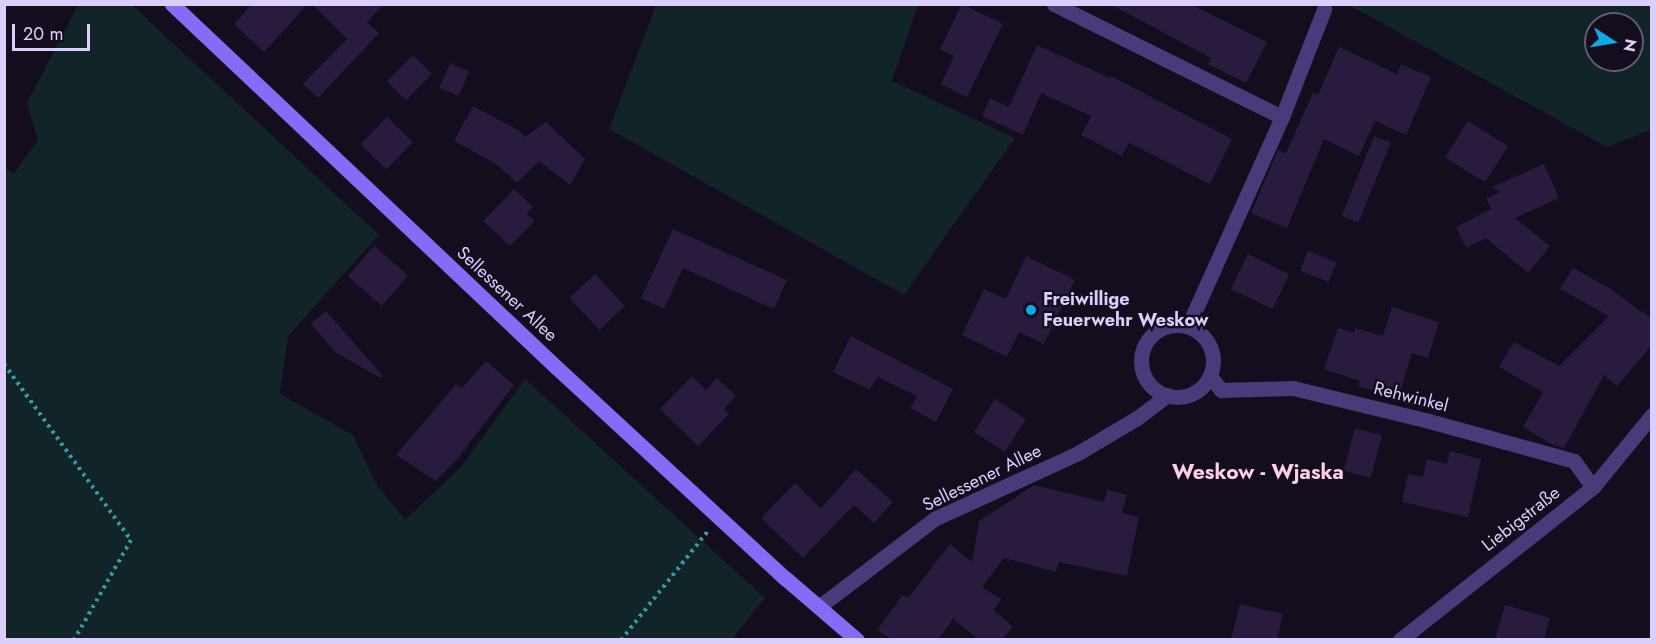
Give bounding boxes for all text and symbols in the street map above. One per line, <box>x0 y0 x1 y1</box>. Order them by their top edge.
scale bar <box>15 12 93 50</box>
north arrow <box>1584 12 1644 72</box>
text: 20 m <box>23 21 63 47</box>
text: N <box>1618 37 1643 54</box>
street label: Sellessener Allee <box>452 242 562 346</box>
place label: Freiwillige Feuerwehr Weskow <box>1043 289 1209 332</box>
marker: Freiwillige Feuerwehr Weskow <box>1024 303 1038 317</box>
street label: Rehwinkel <box>1371 377 1451 417</box>
street label: Sellessener Allee <box>919 440 1045 516</box>
district label: Weskow - Wjaska <box>1172 459 1344 485</box>
street label: Liebigstraße <box>1478 482 1564 556</box>

